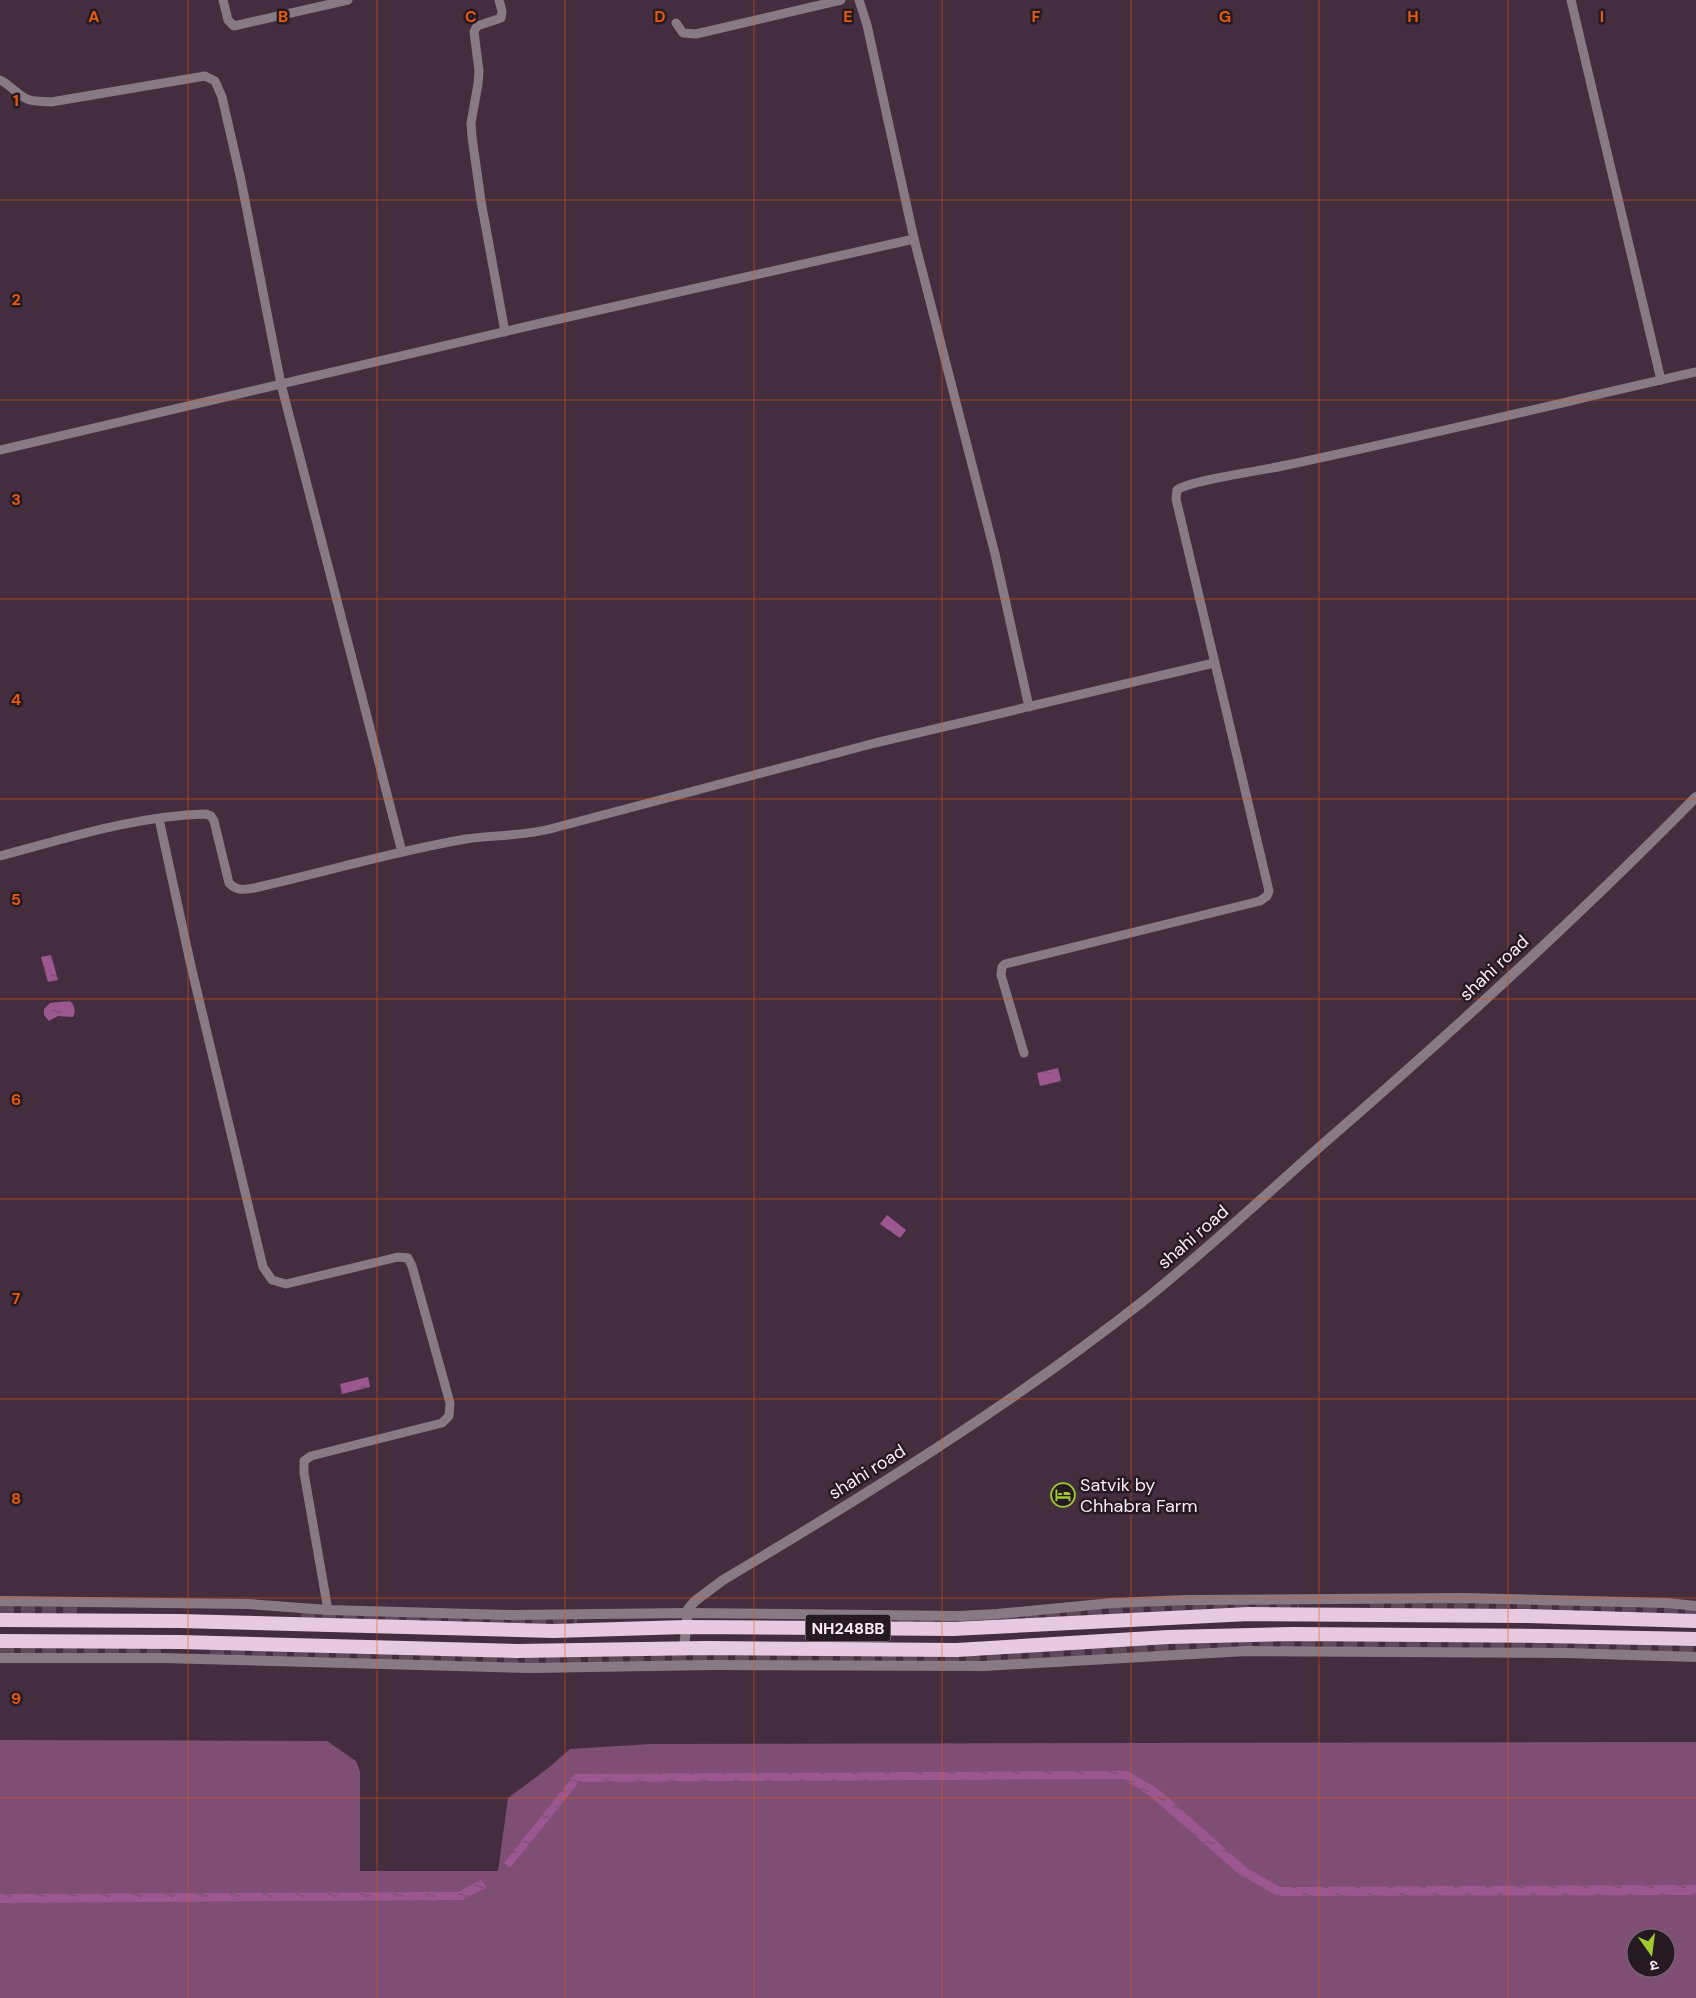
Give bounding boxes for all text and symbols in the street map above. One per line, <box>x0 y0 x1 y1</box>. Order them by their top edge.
text: A <box>88 6 100 27</box>
text: B <box>278 6 288 27</box>
text: C <box>465 6 477 27</box>
text: D <box>654 6 666 27</box>
text: E <box>843 6 853 27</box>
text: F <box>1032 6 1041 27</box>
text: G <box>1219 6 1231 27</box>
text: H <box>1407 6 1419 27</box>
text: I <box>1600 6 1604 27</box>
text: 1 <box>13 90 19 111</box>
text: 2 <box>11 289 21 310</box>
text: 3 <box>11 489 21 510</box>
text: 4 <box>11 689 21 710</box>
text: 5 <box>11 889 21 910</box>
street label: shahi road <box>1454 930 1534 1006</box>
text: 6 <box>11 1089 21 1110</box>
street label: shahi road <box>1152 1199 1234 1275</box>
text: 7 <box>12 1288 21 1309</box>
street label: shahi road <box>824 1439 910 1505</box>
place label: Satvik by Chhabra Farm <box>1080 1473 1197 1518</box>
hotel icon: Satvik by Chhabra Farm <box>1050 1482 1076 1508</box>
text: 8 <box>11 1488 21 1509</box>
road number: NH248BB <box>806 1615 890 1642</box>
text: 9 <box>11 1688 21 1709</box>
north arrow <box>1626 1928 1676 1978</box>
text: उ <box>1647 1956 1660 1976</box>

